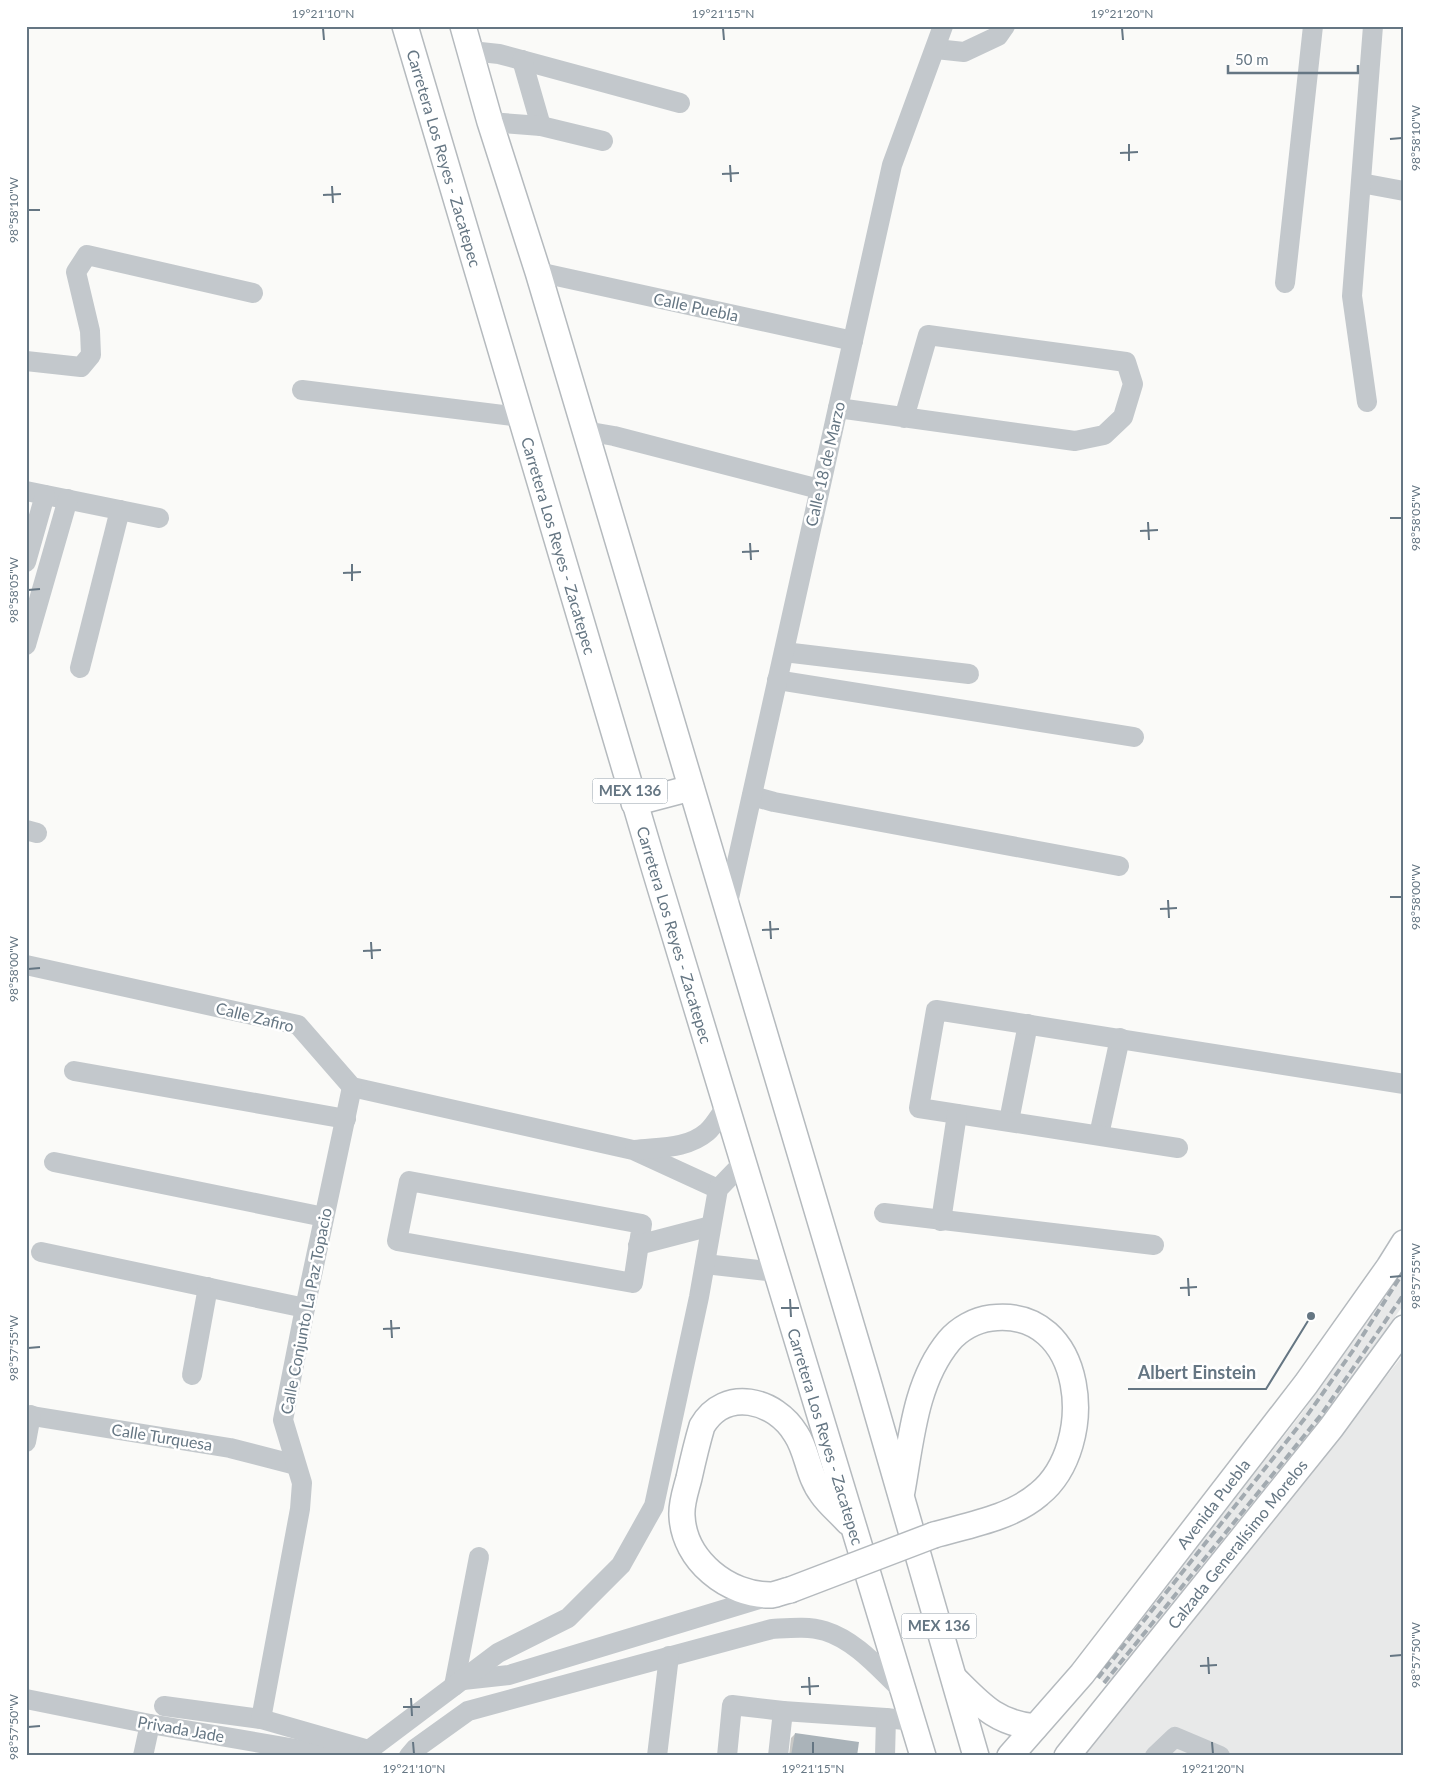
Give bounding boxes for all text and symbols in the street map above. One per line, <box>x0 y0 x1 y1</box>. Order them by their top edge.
text: 19°21'10"N <box>292 6 354 21</box>
text: 19°21'15"N <box>692 6 754 21</box>
text: 19°21'20"N <box>1091 6 1153 21</box>
scale bar <box>1228 42 1358 74</box>
street label: Carretera Los Reyes - Zacatepec <box>403 47 486 270</box>
text: 50 m <box>1235 50 1269 68</box>
text: 98°58'10"W <box>1408 104 1423 171</box>
text: 98°58'10"W <box>6 176 21 243</box>
street label: Calle Puebla <box>652 288 740 325</box>
street label: Calle 18 de Marzo <box>801 400 848 528</box>
street label: Carretera Los Reyes - Zacatepec <box>518 435 600 657</box>
text: 98°58'05"W <box>1408 484 1423 551</box>
text: 98°58'05"W <box>6 556 21 623</box>
road number: MEX 136 <box>592 778 668 804</box>
street label: Carretera Los Reyes - Zacatepec <box>633 824 716 1046</box>
text: 98°58'00"W <box>1408 863 1423 930</box>
text: 98°58'00"W <box>6 935 21 1002</box>
street label: Calle Zafiro <box>214 998 296 1035</box>
street label: Calle Conjunto La Paz Topacio <box>276 1206 335 1416</box>
text: 98°57'55"W <box>1408 1242 1423 1309</box>
text: 98°57'55"W <box>6 1314 21 1381</box>
street label: Carretera Los Reyes - Zacatepec <box>784 1326 868 1548</box>
callout: Albert Einstein <box>1128 1356 1266 1389</box>
text: Albert Einstein <box>1137 1361 1256 1383</box>
street label: Calle Turquesa <box>110 1419 214 1454</box>
street label: Calzada Generalísimo Morelos <box>1163 1455 1311 1632</box>
street label: Avenida Puebla <box>1172 1455 1254 1552</box>
road number: MEX 136 <box>902 1614 976 1638</box>
text: 98°57'50"W <box>1408 1621 1423 1688</box>
text: 98°57'50"W <box>6 1693 21 1760</box>
street label: Privada Jade <box>136 1712 226 1745</box>
text: 19°21'10"N <box>383 1761 445 1776</box>
text: 19°21'15"N <box>782 1761 844 1776</box>
text: 19°21'20"N <box>1182 1761 1244 1776</box>

